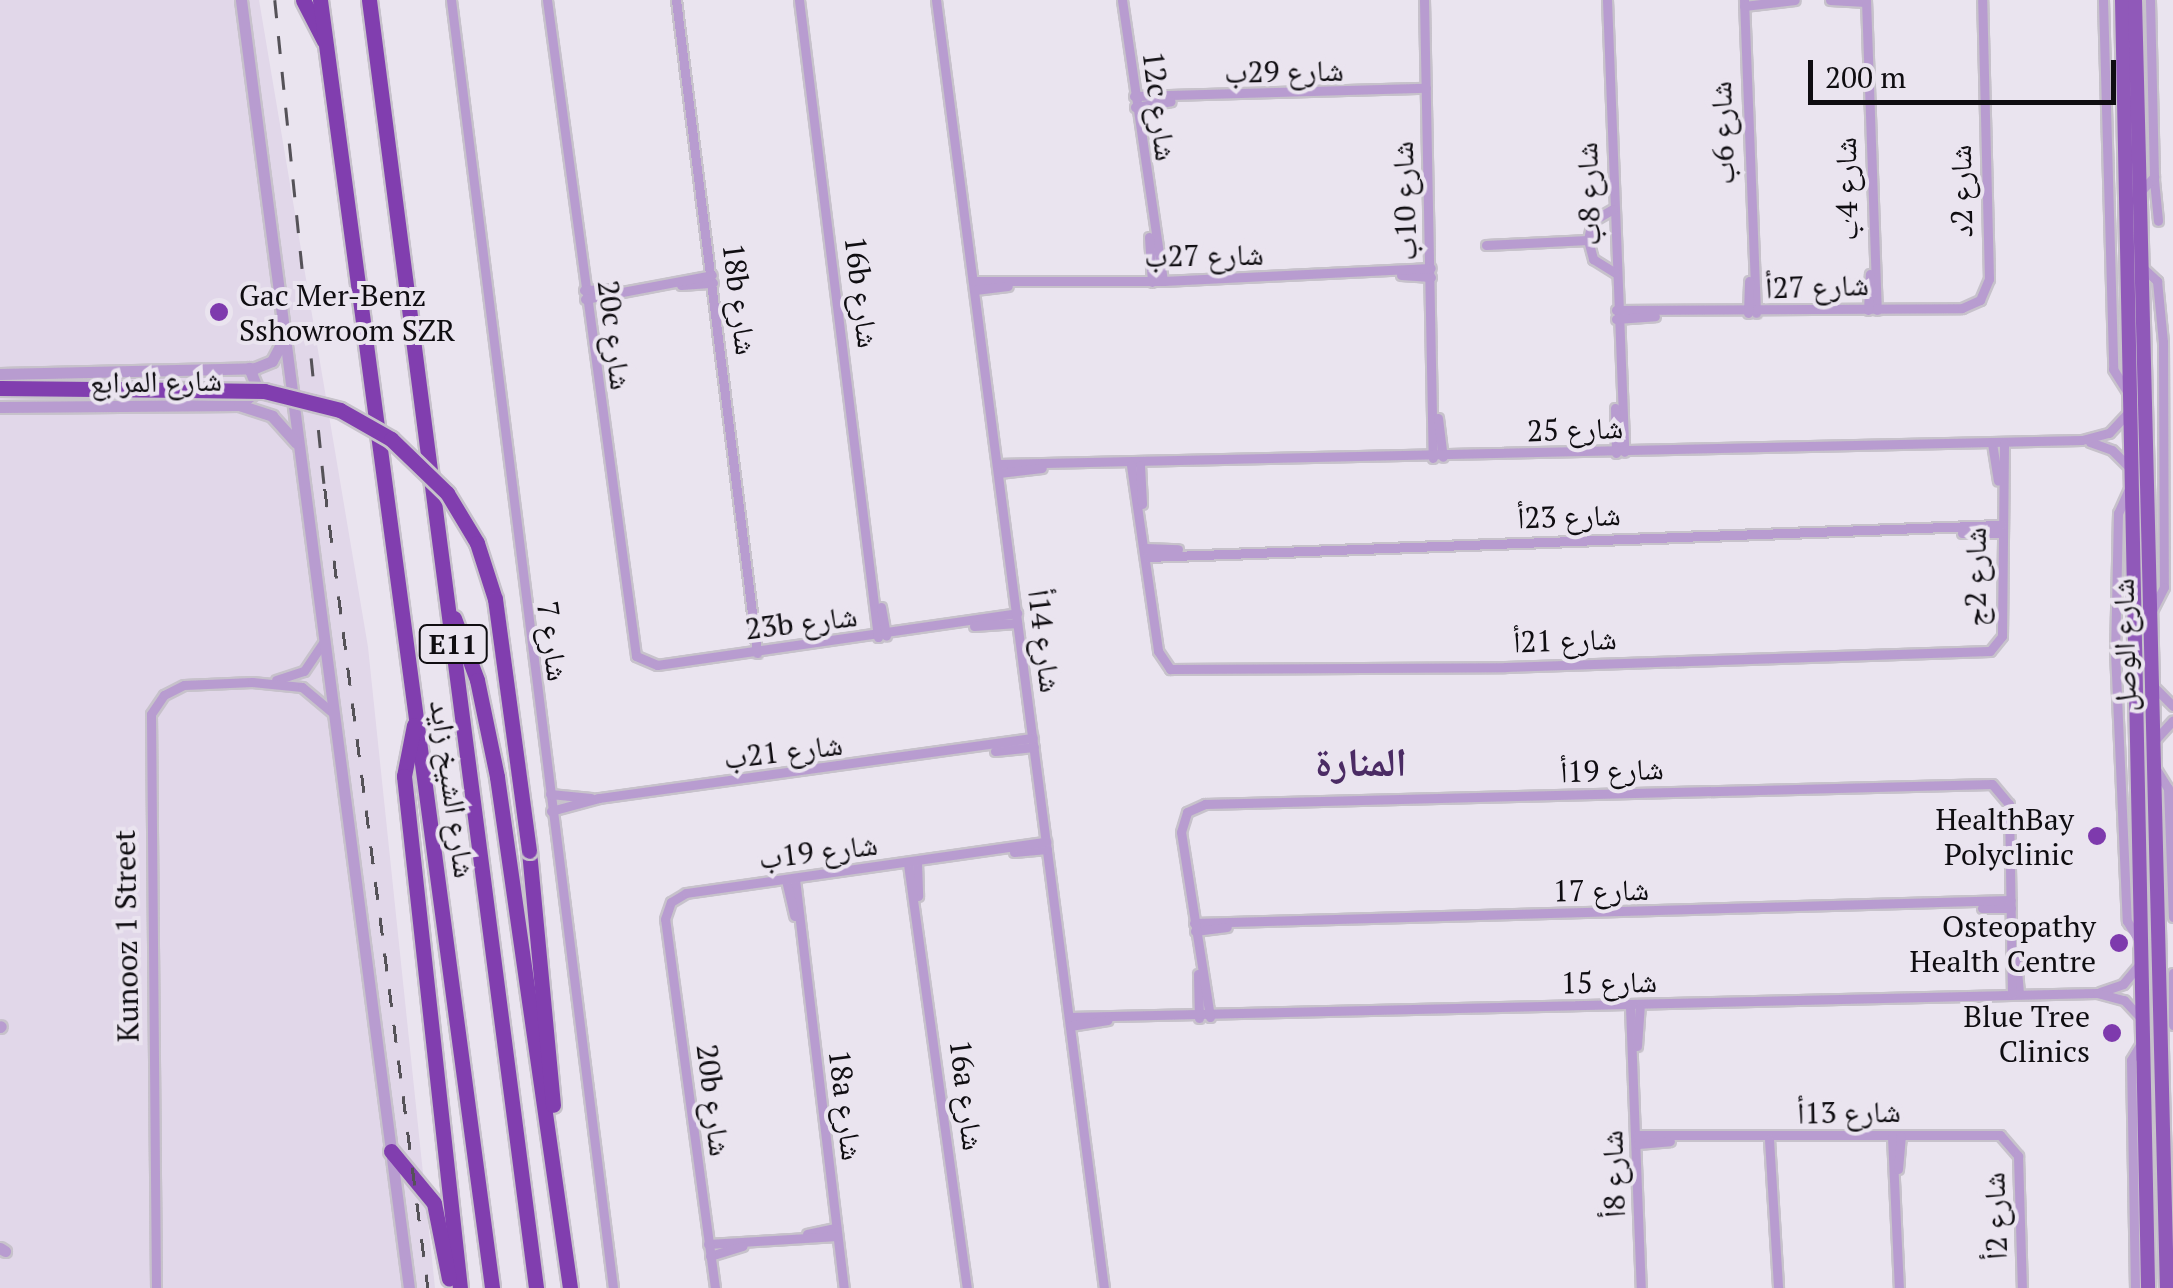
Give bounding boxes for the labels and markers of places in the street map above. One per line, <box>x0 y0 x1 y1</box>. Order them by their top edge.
place label: Gac Mer-Benz Sshowroom SZR <box>239 277 455 348</box>
marker: Gac Mer-Benz Sshowroom SZR <box>208 301 230 323</box>
place label: HealthBay Polyclinic <box>1935 801 2074 872</box>
marker: HealthBay Polyclinic <box>2084 823 2110 849</box>
place label: Osteopathy Health Centre <box>1910 908 2096 978</box>
marker: Osteopathy Health Centre <box>2106 930 2132 956</box>
place label: Blue Tree Clinics <box>1964 998 2090 1068</box>
marker: Blue Tree Clinics <box>2099 1020 2125 1046</box>

